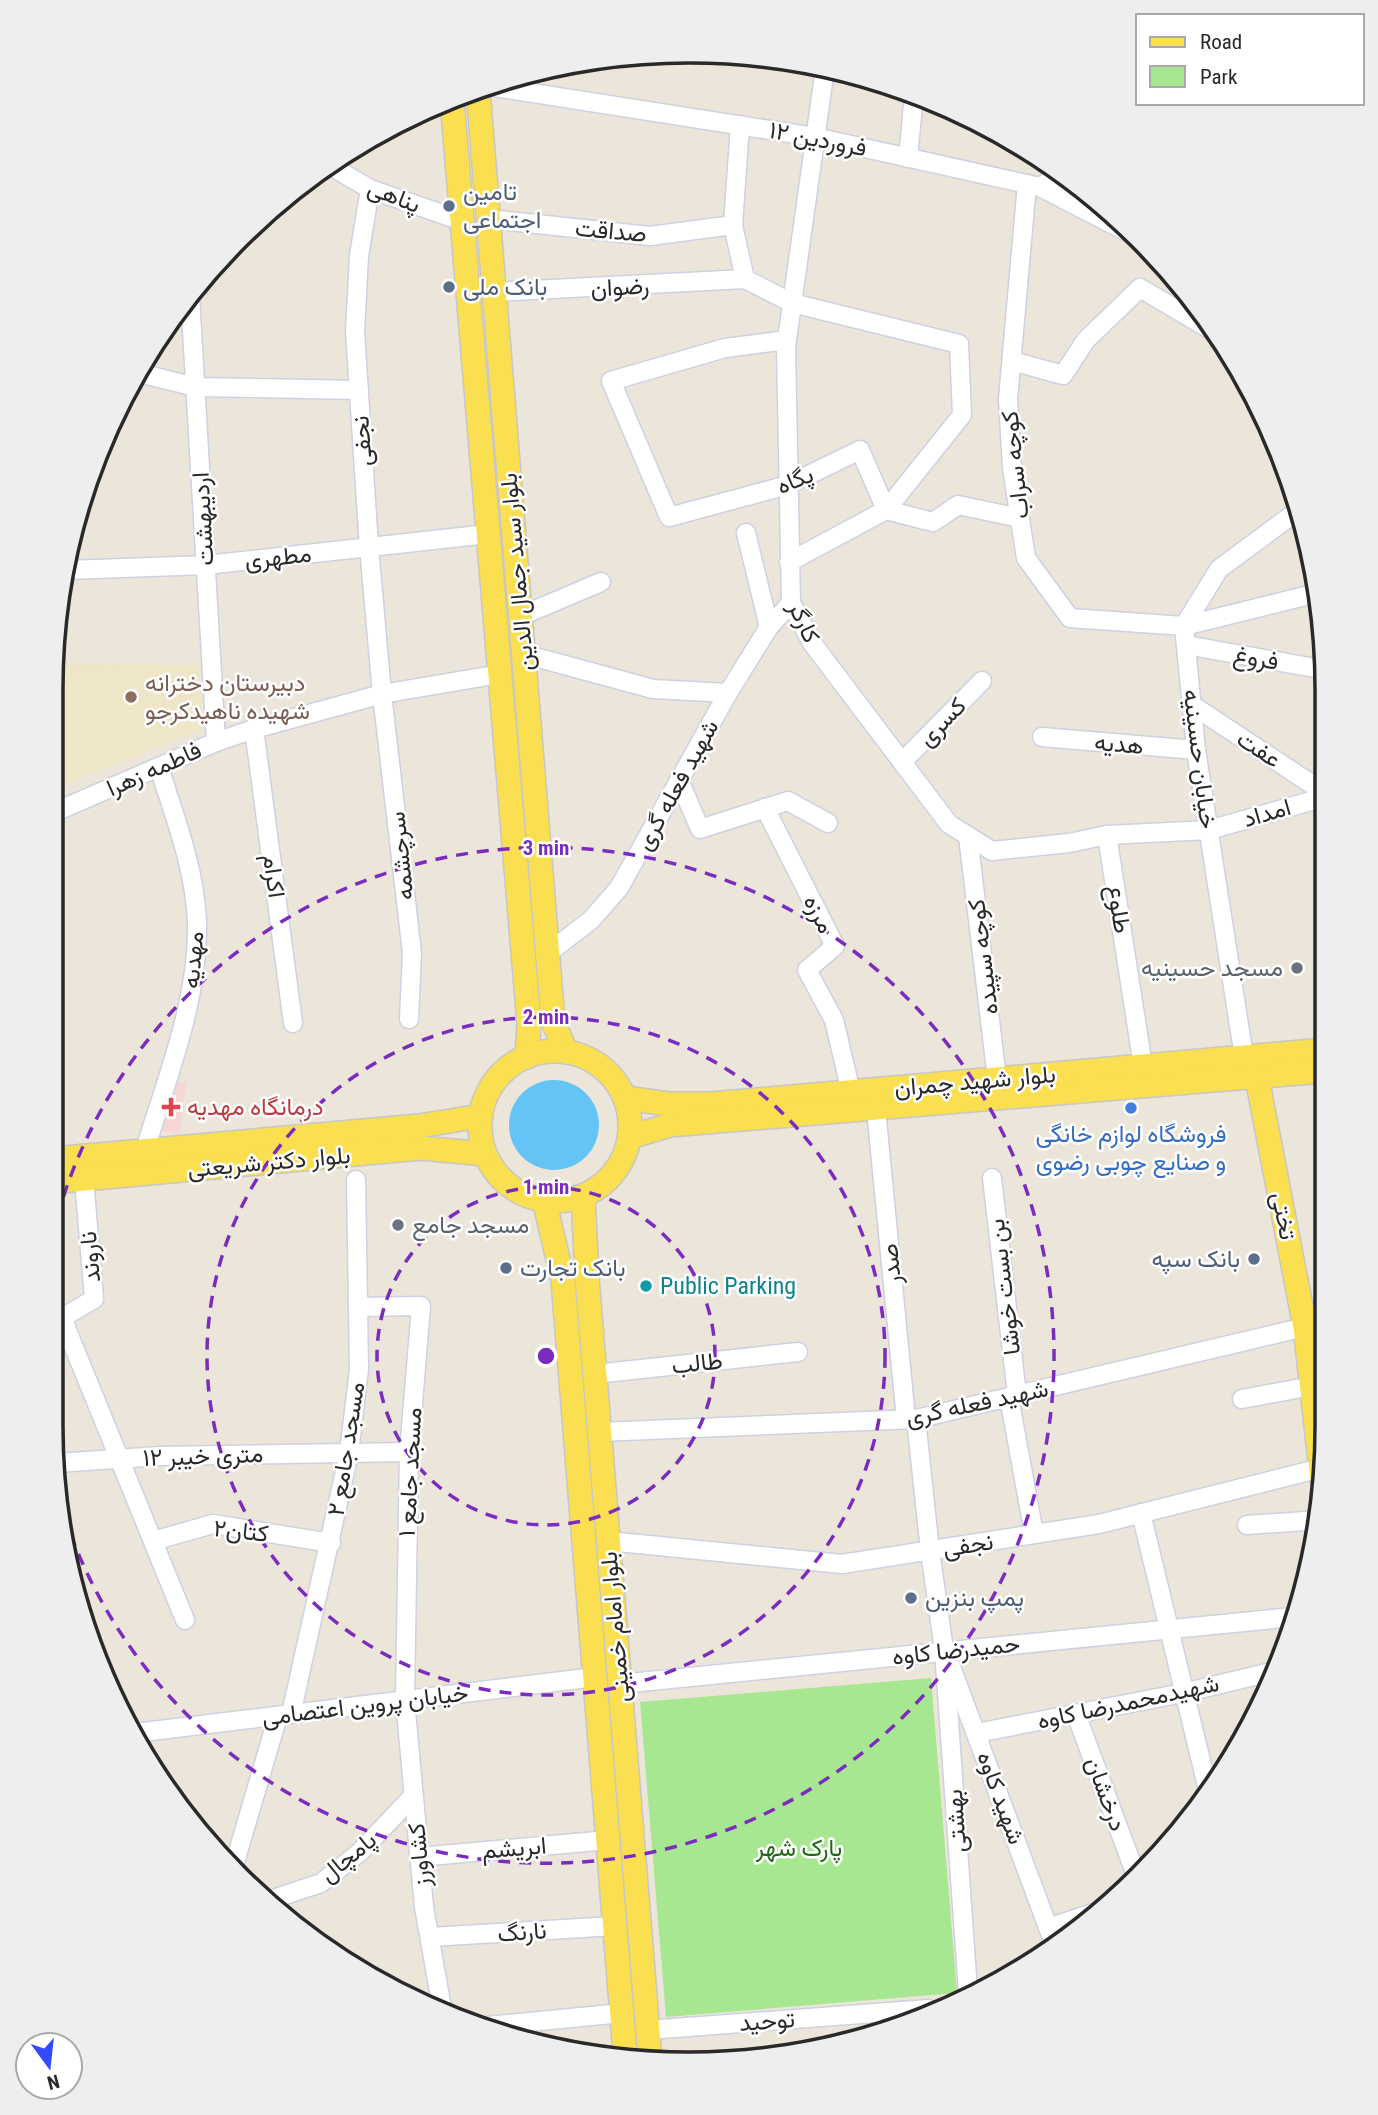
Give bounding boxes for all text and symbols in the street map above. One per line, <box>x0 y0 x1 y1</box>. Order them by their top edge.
legend <box>1136 14 1364 105</box>
text: Road <box>1200 30 1242 54</box>
text: Park <box>1200 65 1238 89</box>
street label: ۱۲ فروردین <box>767 116 869 163</box>
street label: پناهی <box>363 173 424 221</box>
place label: تامین اجتماعی <box>463 178 541 234</box>
marker: تامین اجتماعی <box>441 198 457 214</box>
street label: صداقت <box>574 214 648 248</box>
street label: رضوان <box>590 271 650 304</box>
place label: بانک ملی <box>463 273 547 301</box>
marker: بانک ملی <box>441 279 457 295</box>
street label: کوچه سراب <box>995 409 1037 520</box>
street label: نجفی <box>346 415 378 467</box>
street label: پگاه <box>773 460 818 502</box>
street label: اردیبهشت <box>187 471 220 567</box>
street label: بلوار سید جمال الدین <box>494 472 541 672</box>
street label: مطهری <box>243 540 313 575</box>
street label: کارگر <box>781 596 826 648</box>
street label: فروغ <box>1231 640 1281 678</box>
place label: دبیرستان دخترانه شهیده ناهیدکرجو <box>145 669 310 726</box>
street label: خیابان حسینیه <box>1178 688 1222 830</box>
marker: دبیرستان دخترانه شهیده ناهیدکرجو <box>123 689 139 705</box>
street label: کسری <box>912 692 973 753</box>
street label: شهید فعله گری <box>630 715 725 856</box>
street label: عفت <box>1232 725 1286 773</box>
street label: هدیه <box>1093 728 1145 760</box>
street label: فاطمه زهرا <box>102 736 206 803</box>
street label: امداد <box>1240 793 1294 833</box>
street label: سرچشمه <box>382 810 422 902</box>
text: 3 min <box>523 836 569 860</box>
street label: اکرام <box>255 852 291 900</box>
street label: طلوع <box>1099 883 1137 936</box>
street label: مرزه <box>797 890 840 938</box>
street label: کوچه سپیده <box>962 897 1006 1017</box>
street label: مهدیه <box>177 930 210 990</box>
place label: مسجد حسینیه <box>1141 954 1283 982</box>
marker: مسجد حسینیه <box>1289 960 1305 976</box>
text: 2 min <box>523 1005 569 1029</box>
street label: بلوار شهید چمران <box>893 1060 1057 1104</box>
place label: درمانگاه مهدیه <box>187 1093 323 1122</box>
marker: درمانگاه مهدیه <box>161 1097 181 1117</box>
marker: فروشگاه لوازم خانگی و صنایع چوبی رضوی <box>1123 1100 1139 1116</box>
place label: فروشگاه لوازم خانگی و صنایع چوبی رضوی <box>1035 1120 1227 1179</box>
street label: بلوار دکتر شریعتی <box>186 1141 352 1184</box>
text: 1 min <box>523 1175 569 1199</box>
street label: تختی <box>1266 1190 1302 1242</box>
place label: مسجد جامع <box>412 1211 529 1242</box>
marker: مسجد جامع <box>390 1217 406 1233</box>
street label: بن بست خوشا <box>982 1217 1027 1357</box>
street label: ناروند <box>74 1230 107 1284</box>
street label: صدر <box>875 1242 908 1287</box>
place label: بانک سپه <box>1152 1245 1240 1275</box>
marker: بانک سپه <box>1246 1251 1262 1267</box>
place label: بانک تجارت <box>520 1254 626 1283</box>
marker: بانک تجارت <box>498 1260 514 1276</box>
place label: Public Parking <box>660 1272 796 1300</box>
marker: Public Parking <box>638 1278 654 1294</box>
centre of rings <box>534 1344 558 1368</box>
street label: طالب <box>670 1346 724 1380</box>
street label: شهید فعله گری <box>903 1374 1051 1433</box>
street label: مسجد جامع ۲ <box>322 1380 373 1518</box>
street label: مسجد جامع ۱ <box>393 1407 430 1538</box>
street label: ۱۲ متری خیبر <box>142 1440 264 1473</box>
street label: کتان۲ <box>212 1514 270 1548</box>
street label: نجفی <box>941 1527 995 1563</box>
street label: بلوار امام خمینی <box>594 1550 638 1704</box>
place label: پمپ بنزین <box>925 1584 1024 1614</box>
marker: پمپ بنزین <box>903 1590 919 1606</box>
street label: حمیدرضا کاوه <box>891 1629 1021 1672</box>
street label: شهیدمحمدرضا کاوه <box>1035 1669 1222 1736</box>
street label: خیابان پروین اعتصامی <box>260 1678 470 1734</box>
street label: شهید کاوه <box>970 1748 1031 1849</box>
street label: درخشان <box>1079 1753 1132 1835</box>
street label: بهشتی <box>940 1788 973 1854</box>
street label: کشاورز <box>402 1822 437 1889</box>
street label: پامچال <box>314 1826 383 1890</box>
street label: ابریشم <box>480 1831 548 1867</box>
park label: پارک شهر <box>755 1834 842 1864</box>
street label: نارنگ <box>497 1916 548 1949</box>
street label: توحید <box>738 2005 796 2038</box>
north arrow <box>14 2031 84 2101</box>
text: N <box>45 2069 62 2095</box>

